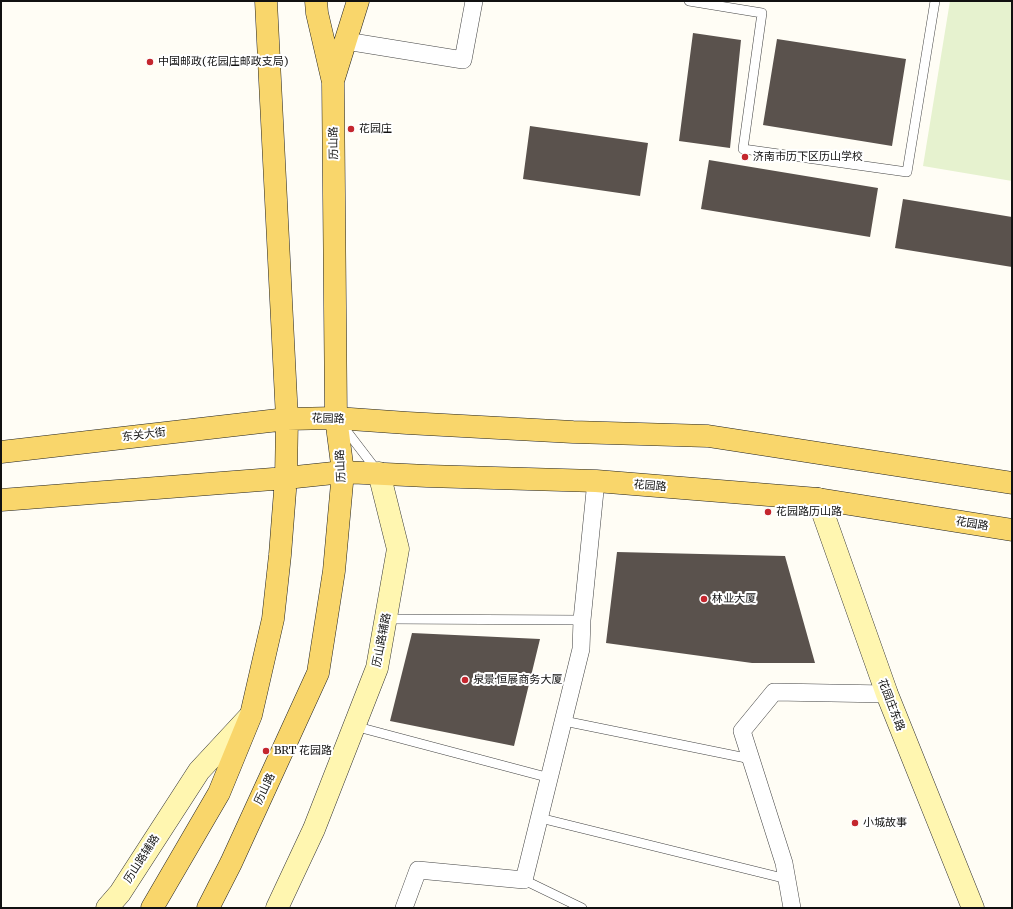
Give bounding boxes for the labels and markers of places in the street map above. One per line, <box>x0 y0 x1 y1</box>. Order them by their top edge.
place label: 中国邮政(花园庄邮政支局) <box>158 55 288 69</box>
marker: 中国邮政(花园庄邮政支局) <box>145 57 155 67</box>
place label: 花园庄 <box>359 122 392 136</box>
marker: 花园庄 <box>346 124 356 134</box>
place label: 济南市历下区历山学校 <box>753 150 863 164</box>
marker: 济南市历下区历山学校 <box>740 152 750 162</box>
place label: 花园路历山路 <box>776 505 842 519</box>
marker: 花园路历山路 <box>763 507 773 517</box>
place label: 林业大厦 <box>712 592 756 606</box>
marker: 林业大厦 <box>699 594 709 604</box>
place label: 泉景·恒展商务大厦 <box>473 673 562 687</box>
marker: 泉景·恒展商务大厦 <box>460 675 470 685</box>
place label: BRT 花园路 <box>274 744 332 758</box>
marker: BRT 花园路 <box>261 746 271 756</box>
place label: 小城故事 <box>863 816 907 830</box>
marker: 小城故事 <box>850 818 860 828</box>

